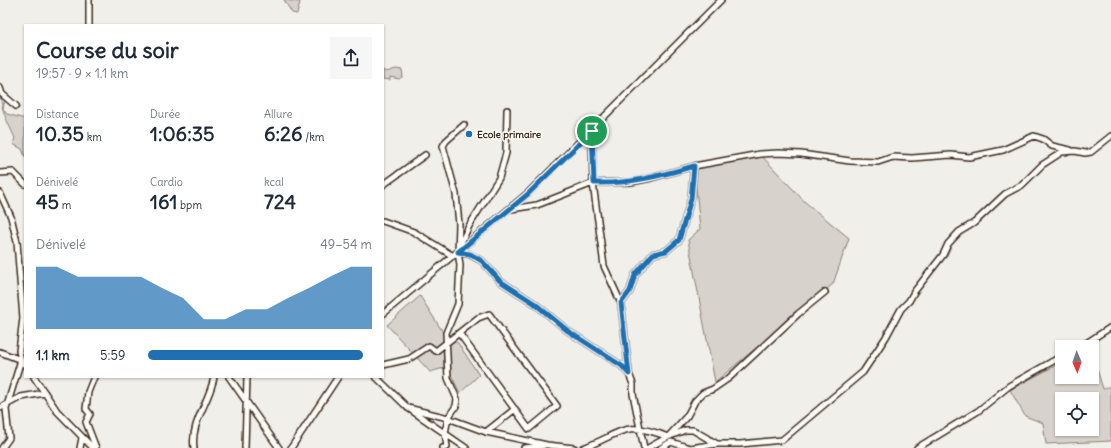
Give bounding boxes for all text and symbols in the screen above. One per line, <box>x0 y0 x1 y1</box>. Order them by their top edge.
text: Course du soir <box>36 36 179 64</box>
button: share <box>330 37 372 79</box>
text: 19:57 · 9 × 1.1 km <box>36 65 128 82</box>
text: Distance <box>36 107 79 121</box>
text: Durée <box>150 107 180 121</box>
text: Allure <box>264 107 293 121</box>
pin <box>575 114 609 148</box>
icon: arrive <box>581 120 603 142</box>
text: 10.35 <box>36 121 84 146</box>
text: 1:06:35 <box>150 121 215 146</box>
text: 6:26 <box>264 121 303 146</box>
place label: Ecole primaire <box>477 128 542 141</box>
marker: Ecole primaire <box>464 129 474 139</box>
text: km <box>84 130 102 144</box>
text: /km <box>303 130 324 144</box>
text: Dénivelé <box>36 175 78 189</box>
text: Cardio <box>150 175 183 189</box>
text: kcal <box>264 175 284 189</box>
text: 45 <box>36 189 59 214</box>
text: 161 <box>150 189 177 214</box>
text: 724 <box>264 189 296 214</box>
text: m <box>59 198 71 212</box>
text: bpm <box>177 198 202 212</box>
text: Dénivelé <box>36 236 86 253</box>
text: 49–54 m <box>320 236 372 253</box>
north arrow <box>1055 340 1099 384</box>
map controls <box>1055 340 1099 436</box>
text: 1.1 km <box>36 347 70 364</box>
text: 5:59 <box>100 347 125 364</box>
button: locate <box>1055 392 1099 436</box>

